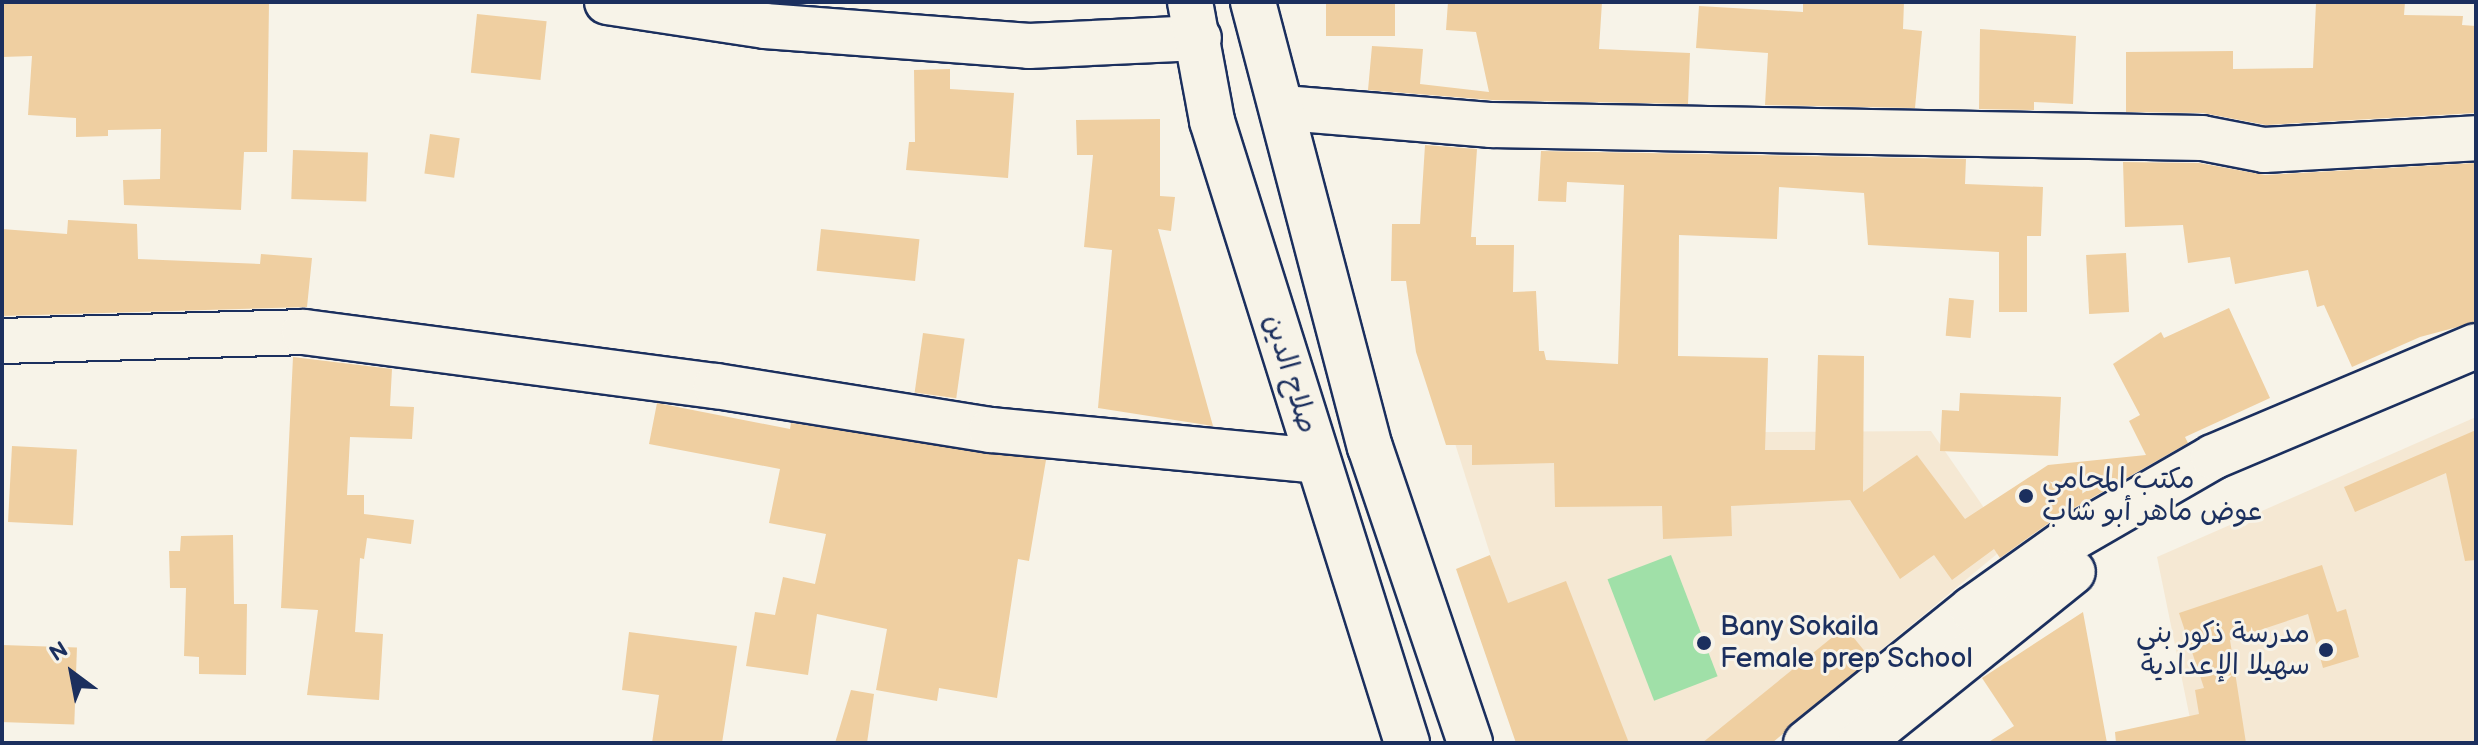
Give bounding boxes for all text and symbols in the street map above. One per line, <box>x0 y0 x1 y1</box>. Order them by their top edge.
street label: صلاح الدين <box>1256 310 1324 438</box>
place label: مكتب المحامي عوض ماهر أبو شاب <box>2042 463 2262 529</box>
marker: مكتب المحامي عوض ماهر أبو شاب <box>2017 487 2035 505</box>
place label: Bany Sokaila Female prep School <box>1720 610 1973 676</box>
place label: مدرسة ذكور بني سهيلا الإعدادية <box>2136 617 2310 683</box>
north arrow <box>32 633 112 713</box>
marker: Bany Sokaila Female prep School <box>1695 634 1713 652</box>
text: N <box>45 636 73 668</box>
marker: مدرسة ذكور بني سهيلا الإعدادية <box>2317 641 2335 659</box>

